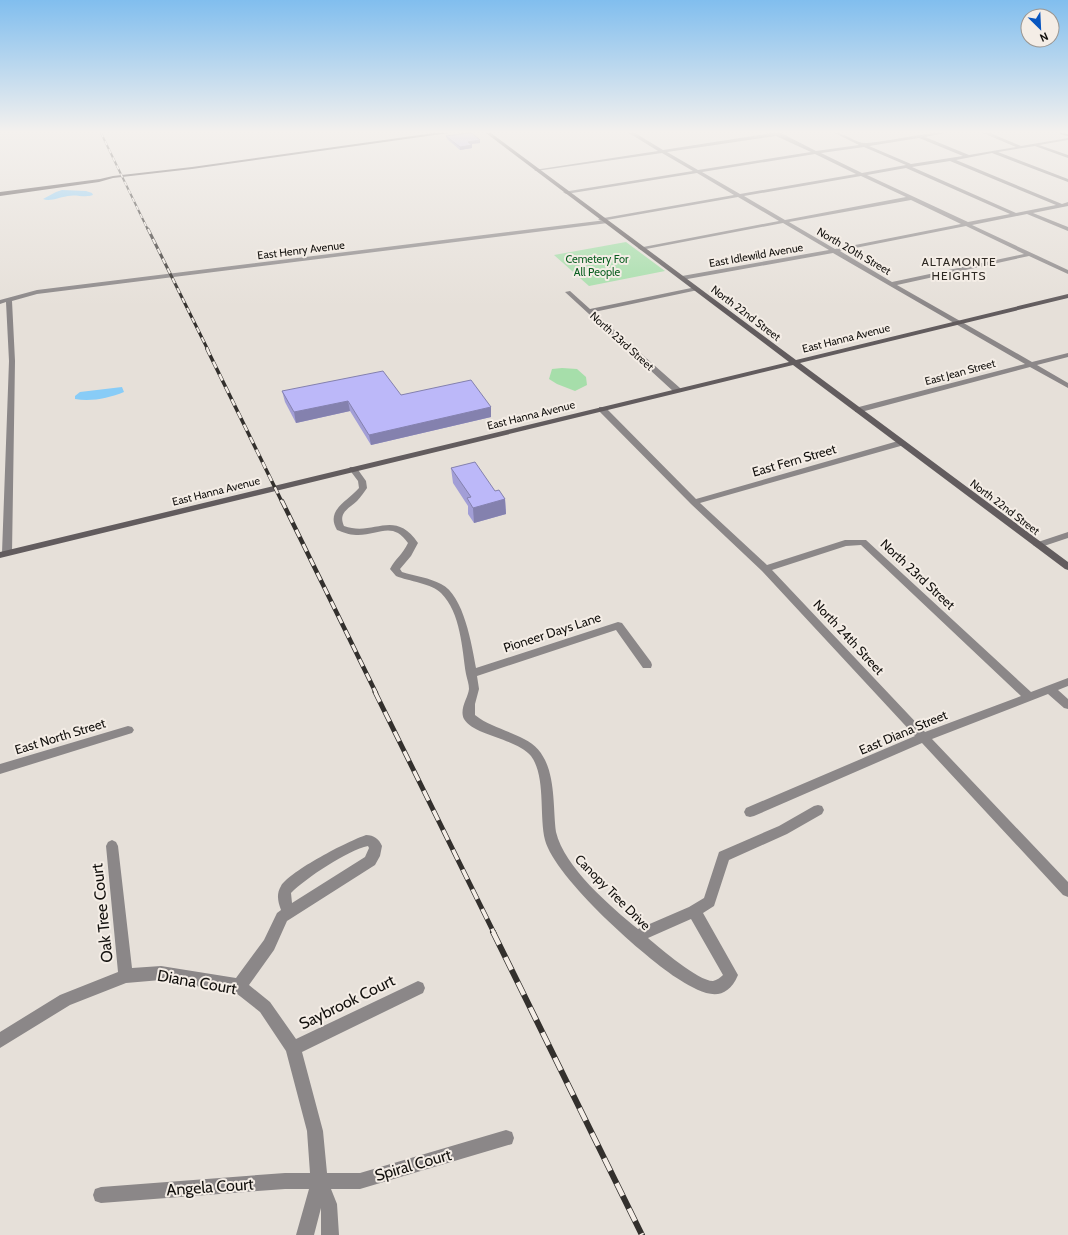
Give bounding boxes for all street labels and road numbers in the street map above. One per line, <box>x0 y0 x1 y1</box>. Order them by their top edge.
street label: North 20th Street <box>815 224 894 278</box>
street label: East Henry Avenue <box>257 238 346 262</box>
street label: East Idlewild Avenue <box>708 240 805 270</box>
street label: North 22nd Street <box>708 282 784 344</box>
street label: North 23rd Street <box>587 309 657 374</box>
street label: East Hanna Avenue <box>801 320 892 356</box>
street label: East Jean Street <box>923 356 997 388</box>
street label: East Hanna Avenue <box>486 397 577 433</box>
street label: East Fern Street <box>750 440 838 480</box>
street label: East Hanna Avenue <box>171 473 262 509</box>
street label: North 22nd Street <box>967 476 1043 538</box>
street label: North 23rd Street <box>877 535 959 613</box>
street label: North 24th Street <box>810 596 888 678</box>
street label: Pioneer Days Lane <box>501 609 603 655</box>
street label: East Diana Street <box>856 706 950 758</box>
street label: East North Street <box>13 714 108 757</box>
street label: Canopy Tree Drive <box>572 851 654 933</box>
street label: Oak Tree Court <box>87 862 117 964</box>
street label: Diana Court <box>156 966 239 998</box>
street label: Saybrook Court <box>296 970 399 1033</box>
street label: Spiral Court <box>372 1145 454 1185</box>
street label: Angela Court <box>166 1174 255 1200</box>

